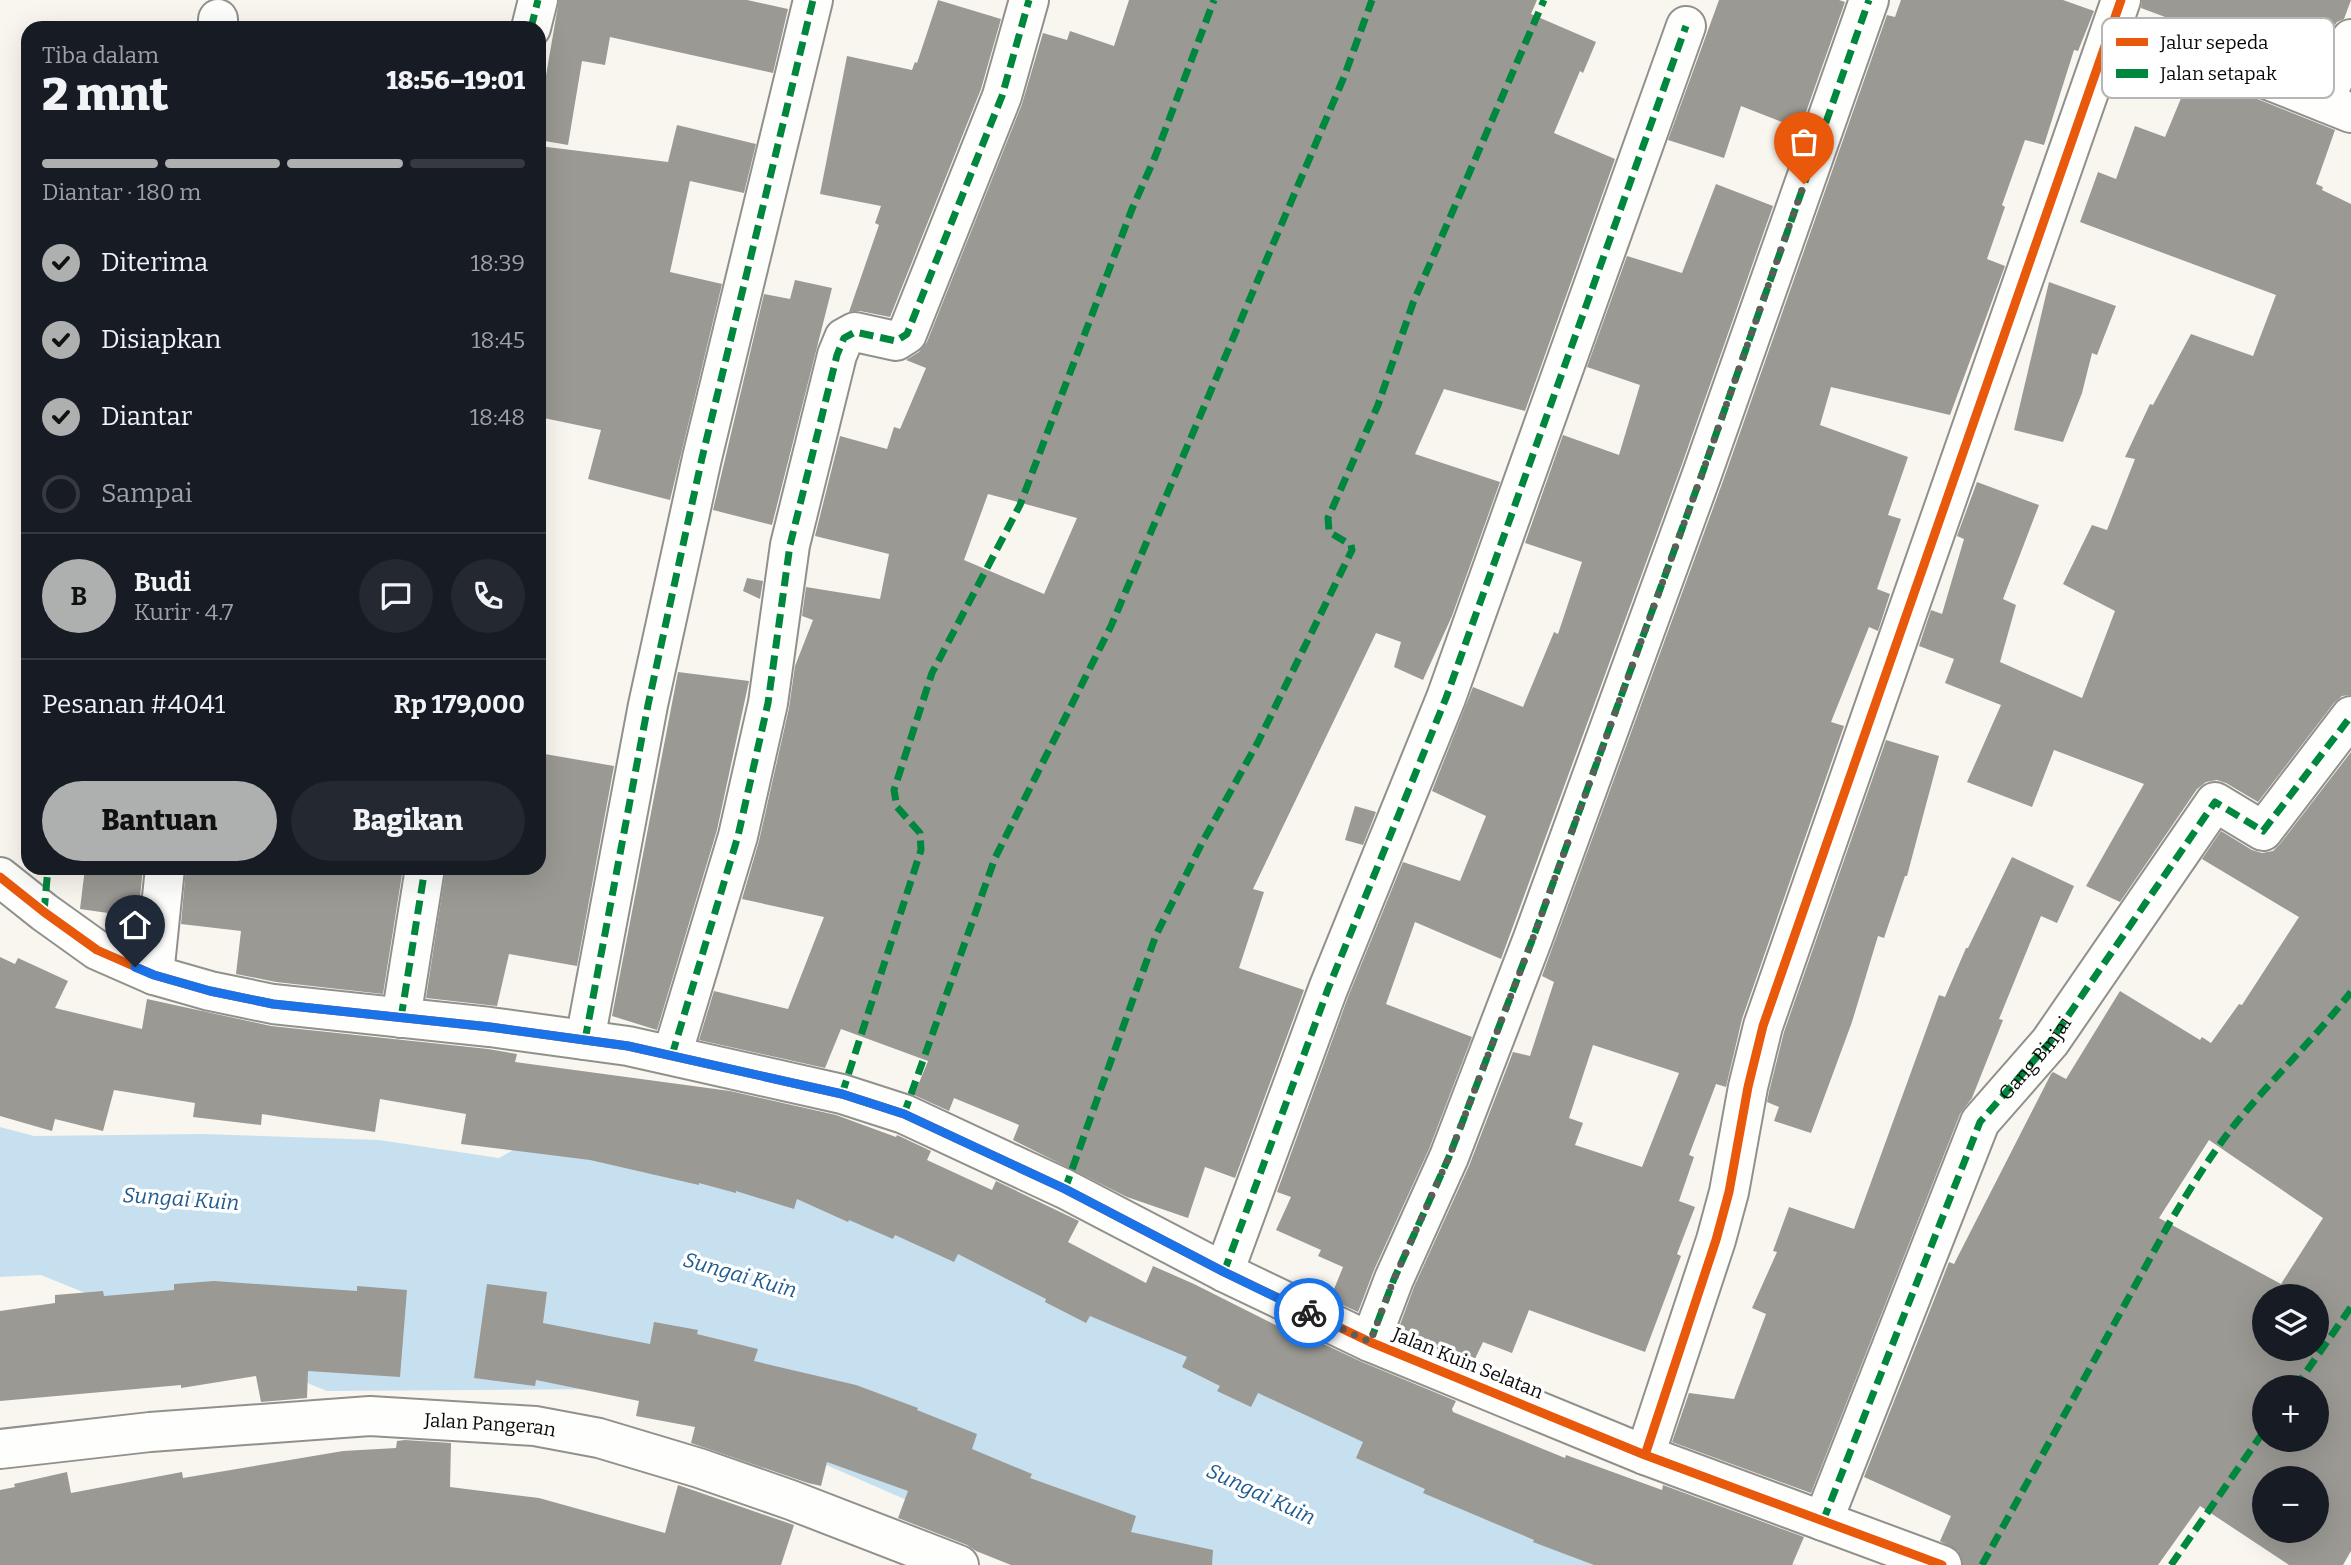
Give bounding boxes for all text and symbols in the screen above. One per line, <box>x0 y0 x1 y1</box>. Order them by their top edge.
legend <box>2102 18 2334 98</box>
text: Jalur sepeda <box>2159 31 2269 54</box>
text: Tiba dalam <box>42 41 159 69</box>
text: Jalan setapak <box>2159 62 2277 85</box>
text: 18:56–19:01 <box>386 65 525 96</box>
text: 2 mnt <box>42 67 169 122</box>
pin <box>1774 112 1834 184</box>
icon: bag <box>1785 123 1823 161</box>
text: Diantar · 180 m <box>42 178 201 206</box>
icon: check <box>42 244 80 282</box>
text: Diterima <box>101 247 208 278</box>
text: 18:39 <box>470 249 525 277</box>
icon: check <box>42 321 80 359</box>
text: Disiapkan <box>101 324 221 355</box>
text: 18:45 <box>471 326 525 354</box>
icon: check <box>42 398 80 436</box>
text: Diantar <box>101 401 192 432</box>
text: 18:48 <box>470 403 525 431</box>
text: Sampai <box>101 478 193 509</box>
button: chat <box>359 559 433 633</box>
button: phone <box>451 559 525 633</box>
text: Budi <box>134 567 191 598</box>
text: B <box>71 581 87 612</box>
text: Kurir · 4.7 <box>134 598 233 626</box>
text: Pesanan #4041 <box>42 689 225 720</box>
text: Rp 179,000 <box>394 689 525 720</box>
button: Bantuan <box>42 781 277 861</box>
button: Bagikan <box>291 781 525 861</box>
pin <box>105 895 165 967</box>
icon: home <box>116 906 154 944</box>
street label: Gang Binjai <box>1993 1012 2076 1104</box>
water label: Sungai Kuin <box>122 1182 240 1216</box>
water label: Sungai Kuin <box>680 1246 800 1304</box>
courier <box>1274 1278 1344 1348</box>
map controls <box>2252 1284 2329 1543</box>
button: layers <box>2252 1284 2329 1361</box>
icon: bike <box>1290 1294 1328 1332</box>
street label: Jalan Kuin Selatan <box>1389 1322 1547 1404</box>
button: + <box>2252 1375 2329 1452</box>
street label: Jalan Pangeran <box>423 1408 558 1441</box>
water label: Sungai Kuin <box>1203 1458 1319 1530</box>
button: − <box>2252 1466 2329 1543</box>

